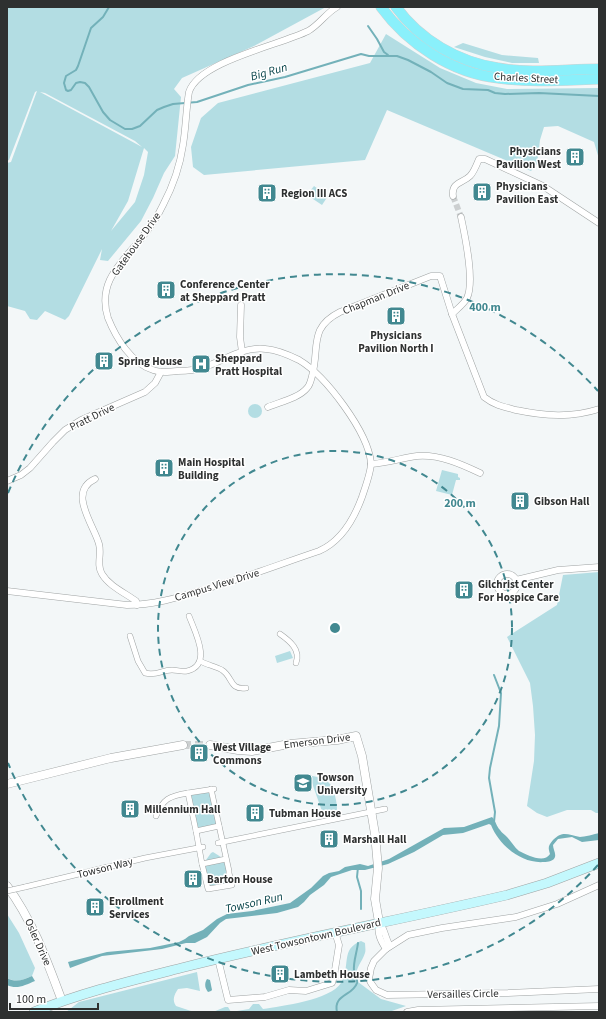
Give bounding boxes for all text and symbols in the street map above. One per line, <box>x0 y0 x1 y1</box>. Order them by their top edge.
water label: Big Run <box>249 59 289 85</box>
street label: Charles Street <box>494 69 559 87</box>
place label: Physicians Pavilion West <box>496 144 562 172</box>
building icon: Physicians Pavilion West <box>564 146 586 168</box>
place label: Physicians Pavilion East <box>496 179 559 207</box>
building icon: Physicians Pavilion East <box>471 181 493 203</box>
building icon: Region III ACS <box>256 182 278 204</box>
place label: Region III ACS <box>281 186 347 201</box>
street label: Gatehouse Drive <box>108 209 164 279</box>
place label: Conference Center at Sheppard Pratt <box>180 277 270 305</box>
street label: Chapman Drive <box>340 278 412 318</box>
building icon: Conference Center at Sheppard Pratt <box>155 279 177 301</box>
text: 400 m <box>469 299 501 316</box>
building icon: Physicians Pavilion North I <box>385 305 407 327</box>
place label: Physicians Pavilion North I <box>358 328 434 356</box>
building icon: Spring House <box>93 350 115 372</box>
place label: Sheppard Pratt Hospital <box>215 351 283 379</box>
hospital icon: Sheppard Pratt Hospital <box>190 353 212 375</box>
place label: Spring House <box>118 354 183 369</box>
street label: Pratt Drive <box>67 399 118 434</box>
place label: Main Hospital Building <box>178 455 245 483</box>
building icon: Main Hospital Building <box>153 457 175 479</box>
building icon: Gibson Hall <box>509 490 531 512</box>
place label: Gibson Hall <box>534 494 590 509</box>
text: 200 m <box>444 495 476 512</box>
street label: Campus View Drive <box>173 565 262 605</box>
place label: Gilchrist Center For Hospice Care <box>478 577 559 605</box>
building icon: Gilchrist Center For Hospice Care <box>453 579 475 601</box>
centre of rings <box>328 621 342 635</box>
street label: Emerson Drive <box>283 729 352 753</box>
place label: West Village Commons <box>213 740 272 768</box>
building icon: West Village Commons <box>188 742 210 764</box>
place label: Towson University <box>317 770 367 798</box>
school or university icon: Towson University <box>292 772 314 794</box>
building icon: Millennium Hall <box>119 798 141 820</box>
place label: Millennium Hall <box>144 802 221 817</box>
building icon: Tubman House <box>244 802 266 824</box>
place label: Tubman House <box>269 806 342 821</box>
building icon: Marshall Hall <box>318 828 340 850</box>
place label: Marshall Hall <box>343 832 407 847</box>
street label: Towson Way <box>76 854 134 882</box>
building icon: Barton House <box>182 868 204 890</box>
place label: Barton House <box>207 872 273 887</box>
water label: Towson Run <box>223 888 285 918</box>
place label: Enrollment Services <box>109 894 164 922</box>
building icon: Enrollment Services <box>84 896 106 918</box>
street label: West Towsontown Boulevard <box>250 915 382 959</box>
street label: Osler Drive <box>21 916 55 968</box>
building icon: Lambeth House <box>269 963 291 985</box>
place label: Lambeth House <box>294 967 370 982</box>
scale bar <box>10 985 98 1011</box>
street label: Versailles Circle <box>427 986 499 1002</box>
text: 100 m <box>16 991 46 1008</box>

